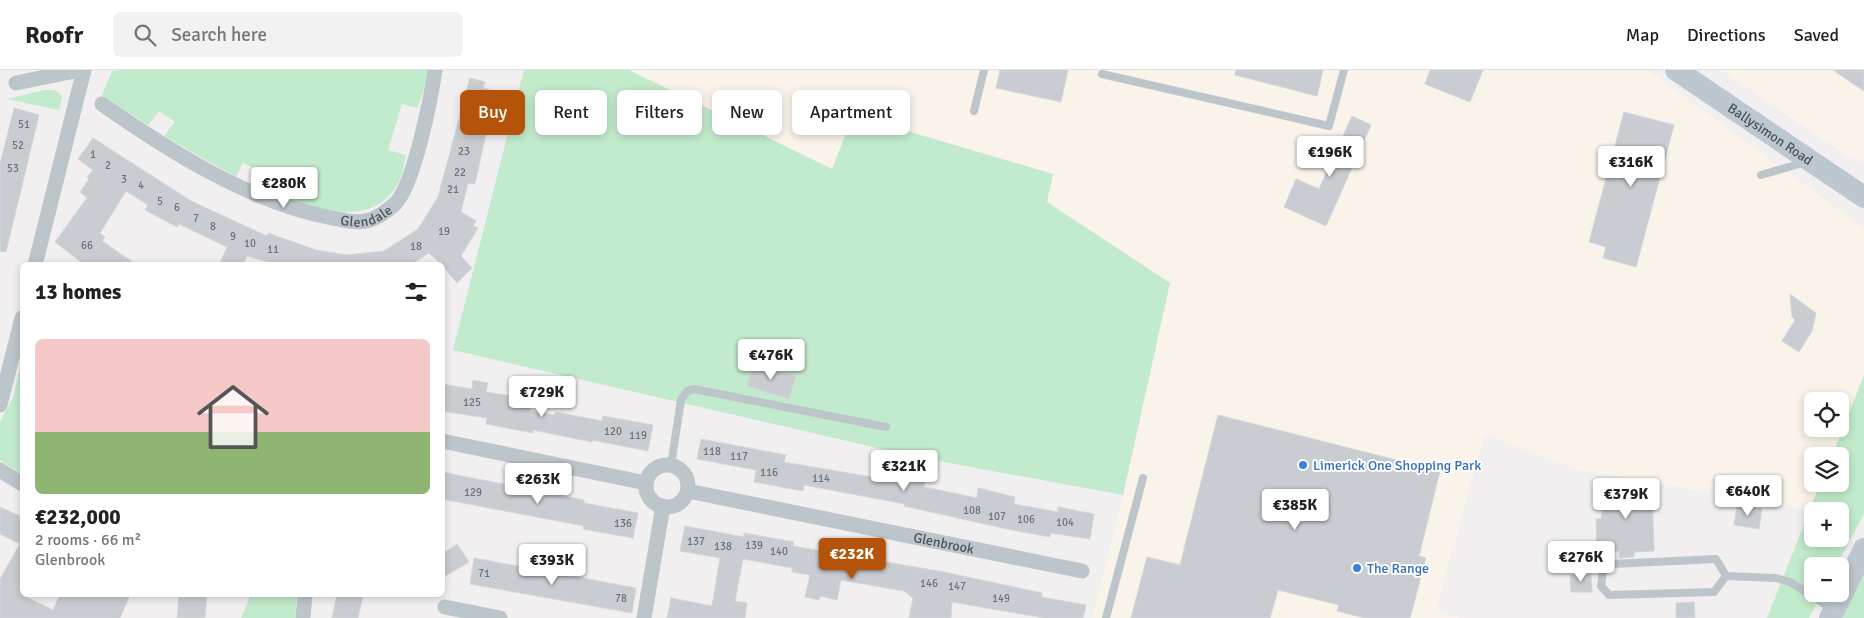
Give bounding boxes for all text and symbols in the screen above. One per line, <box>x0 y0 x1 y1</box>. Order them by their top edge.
search box <box>113 12 463 57</box>
text: Roofr <box>25 20 83 50</box>
icon: search <box>131 21 159 49</box>
text: Search here <box>171 23 267 47</box>
text: Map <box>1626 24 1659 46</box>
text: Directions <box>1687 24 1766 46</box>
text: Saved <box>1794 24 1839 46</box>
chip: Buy <box>460 90 525 135</box>
chip: Rent <box>535 90 607 135</box>
chip: Filters <box>617 90 702 135</box>
chip: New <box>712 90 782 135</box>
chip: Apartment <box>792 90 910 135</box>
street label: Ballysimon Road <box>1725 99 1816 169</box>
house number: 51 <box>18 118 30 131</box>
pin: €196K <box>1295 136 1365 178</box>
house number: 52 <box>12 139 24 152</box>
text: €196K <box>1308 142 1352 162</box>
house number: 23 <box>458 145 470 158</box>
pin: €316K <box>1596 146 1666 188</box>
house number: 1 <box>90 148 96 161</box>
text: €316K <box>1609 152 1653 172</box>
house number: 2 <box>105 159 111 172</box>
house number: 53 <box>7 162 19 175</box>
pin: €280K <box>249 166 319 209</box>
house number: 22 <box>454 166 466 179</box>
house number: 3 <box>121 173 127 186</box>
text: €280K <box>262 173 306 193</box>
house number: 4 <box>138 179 144 192</box>
house number: 21 <box>447 183 459 196</box>
house number: 5 <box>157 195 163 208</box>
house number: 6 <box>174 201 180 214</box>
street label: Glendale <box>339 201 395 230</box>
house number: 7 <box>193 212 199 225</box>
house number: 8 <box>210 220 216 233</box>
house number: 19 <box>438 225 450 238</box>
house number: 9 <box>230 230 236 243</box>
house number: 10 <box>244 237 256 250</box>
house number: 66 <box>81 239 93 252</box>
house number: 18 <box>410 240 422 253</box>
house number: 11 <box>267 243 279 256</box>
icon: filters <box>402 278 430 306</box>
text: 13 homes <box>35 279 121 305</box>
pin: €476K <box>736 338 806 381</box>
text: €476K <box>749 345 793 365</box>
icon: home <box>188 372 278 462</box>
pin: €729K <box>507 376 577 418</box>
text: €729K <box>520 382 564 402</box>
map controls <box>1804 392 1849 602</box>
button: locate <box>1804 392 1849 437</box>
house number: 125 <box>463 396 481 409</box>
house number: 120 <box>604 425 622 438</box>
house number: 119 <box>629 429 647 442</box>
house number: 118 <box>703 445 721 458</box>
button: layers <box>1804 447 1849 492</box>
house number: 117 <box>730 450 748 463</box>
pin: €321K <box>869 450 939 492</box>
text: €321K <box>882 456 926 476</box>
place label: Limerick One Shopping Park <box>1313 457 1481 474</box>
marker: Limerick One Shopping Park <box>1297 459 1309 471</box>
pin: €263K <box>503 462 573 505</box>
house number: 116 <box>760 466 778 479</box>
text: €263K <box>516 469 560 489</box>
house number: 114 <box>812 472 830 485</box>
pin: €640K <box>1713 474 1783 517</box>
pin: €379K <box>1591 478 1661 520</box>
text: €640K <box>1726 481 1770 501</box>
text: €379K <box>1604 484 1648 504</box>
house number: 129 <box>464 486 482 499</box>
pin: €385K <box>1260 488 1330 531</box>
text: €385K <box>1273 495 1317 515</box>
button: + <box>1804 502 1849 547</box>
text: €232,000 <box>35 504 121 530</box>
house number: 108 <box>963 504 981 517</box>
house number: 107 <box>988 510 1006 523</box>
house number: 106 <box>1017 513 1035 526</box>
house number: 104 <box>1056 516 1074 529</box>
house number: 136 <box>614 517 632 530</box>
street label: Glenbrook <box>912 528 976 557</box>
text: 2 rooms · 66 m² <box>35 530 141 550</box>
house number: 137 <box>687 535 705 548</box>
pin: €232K <box>817 538 887 580</box>
house number: 139 <box>745 539 763 552</box>
house number: 138 <box>714 540 732 553</box>
pin: €276K <box>1546 540 1616 583</box>
pin: €393K <box>517 544 587 586</box>
text: €232K <box>830 544 874 564</box>
house number: 140 <box>770 545 788 558</box>
text: €276K <box>1559 547 1603 567</box>
text: Glenbrook <box>35 550 105 570</box>
text: €393K <box>530 550 574 570</box>
button: − <box>1804 557 1849 602</box>
place label: The Range <box>1367 560 1429 577</box>
marker: The Range <box>1351 562 1363 574</box>
house number: 71 <box>478 567 490 580</box>
house number: 146 <box>920 577 938 590</box>
house number: 147 <box>948 580 966 593</box>
house number: 78 <box>615 592 627 605</box>
house number: 149 <box>992 592 1010 605</box>

